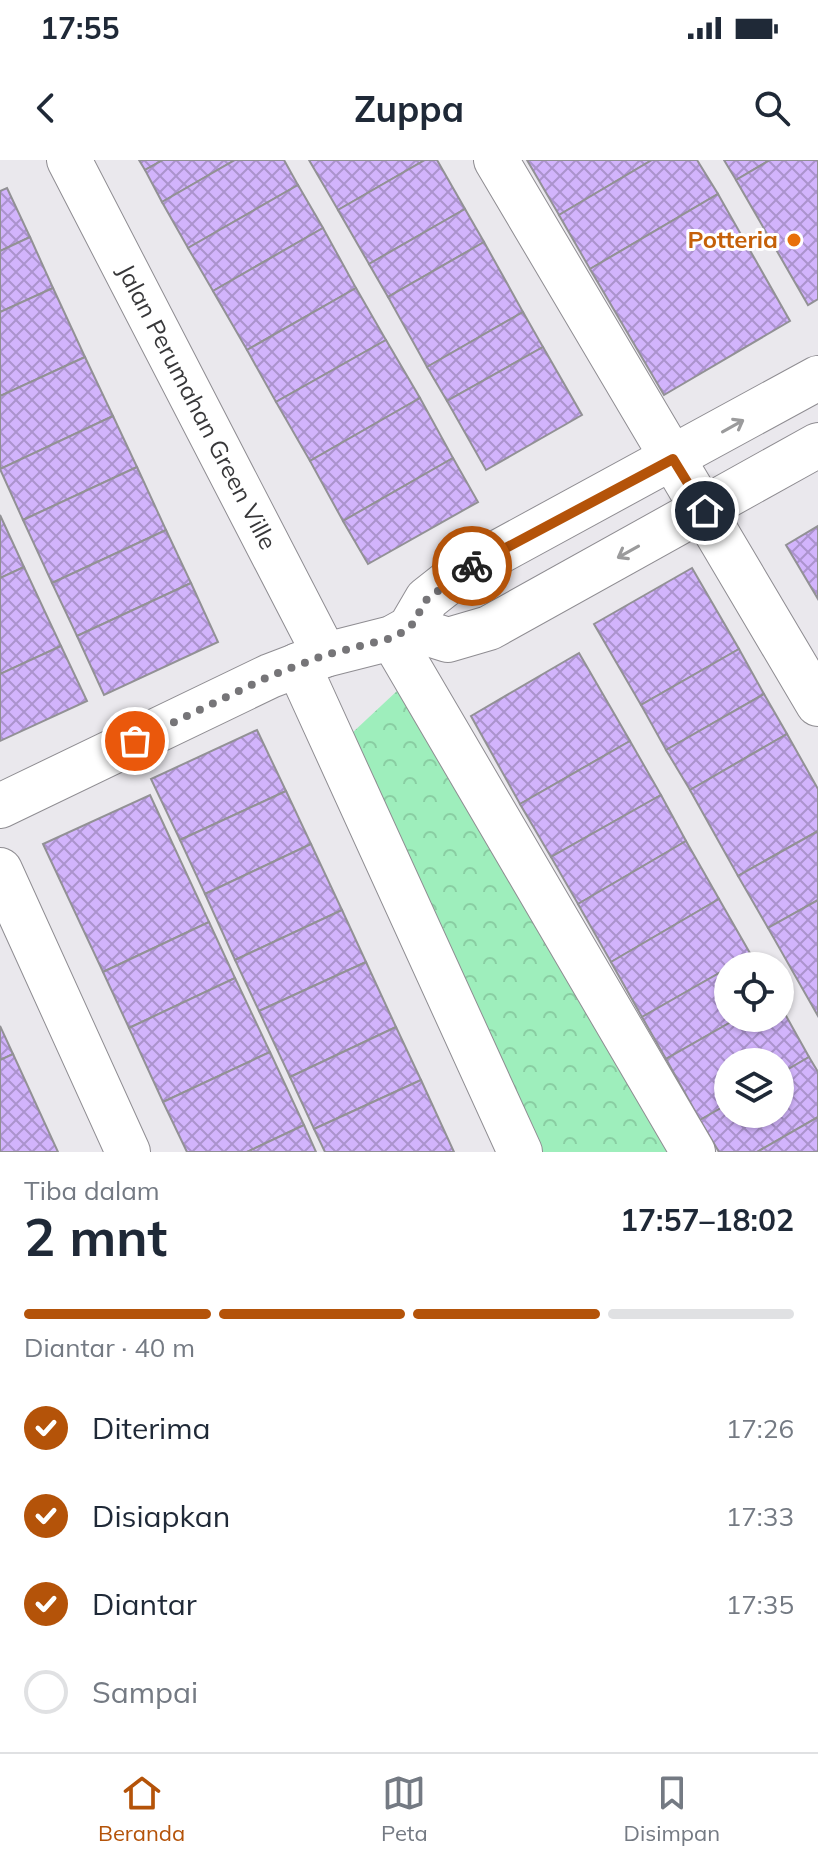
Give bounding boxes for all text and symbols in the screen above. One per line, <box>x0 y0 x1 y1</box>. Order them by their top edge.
text: 17:55 <box>40 9 119 47</box>
icon: back <box>24 86 68 130</box>
text: Zuppa <box>354 86 464 131</box>
icon: search <box>750 86 794 130</box>
place label: Potteria <box>687 224 778 254</box>
marker: Potteria <box>785 231 803 249</box>
street label: Jalan Perumahan Green Ville <box>111 259 284 554</box>
one-way arrow <box>721 418 744 434</box>
pin <box>671 477 739 545</box>
icon: home <box>683 489 727 533</box>
courier <box>432 526 512 606</box>
icon: bike <box>450 544 494 588</box>
one-way arrow <box>617 545 641 561</box>
pin <box>101 707 169 775</box>
icon: bag <box>113 719 157 763</box>
map controls <box>714 952 794 1128</box>
button: locate <box>714 952 794 1032</box>
button: layers <box>714 1048 794 1128</box>
text: Tiba dalam <box>24 1174 160 1207</box>
text: 17:57–18:02 <box>620 1201 794 1239</box>
text: 2 mnt <box>24 1204 167 1269</box>
text: Diantar · 40 m <box>24 1331 195 1364</box>
icon: check <box>24 1406 68 1450</box>
text: Diterima <box>92 1409 211 1447</box>
text: 17:26 <box>726 1412 794 1445</box>
icon: check <box>24 1494 68 1538</box>
text: Disiapkan <box>92 1497 230 1535</box>
text: 17:33 <box>726 1500 794 1533</box>
icon: check <box>24 1582 68 1626</box>
text: Diantar <box>92 1585 197 1623</box>
text: 17:35 <box>726 1588 794 1621</box>
text: Sampai <box>92 1673 198 1711</box>
tab: Beranda <box>98 1771 185 1847</box>
tab: Peta <box>381 1771 428 1847</box>
tab: Disimpan <box>624 1771 720 1847</box>

